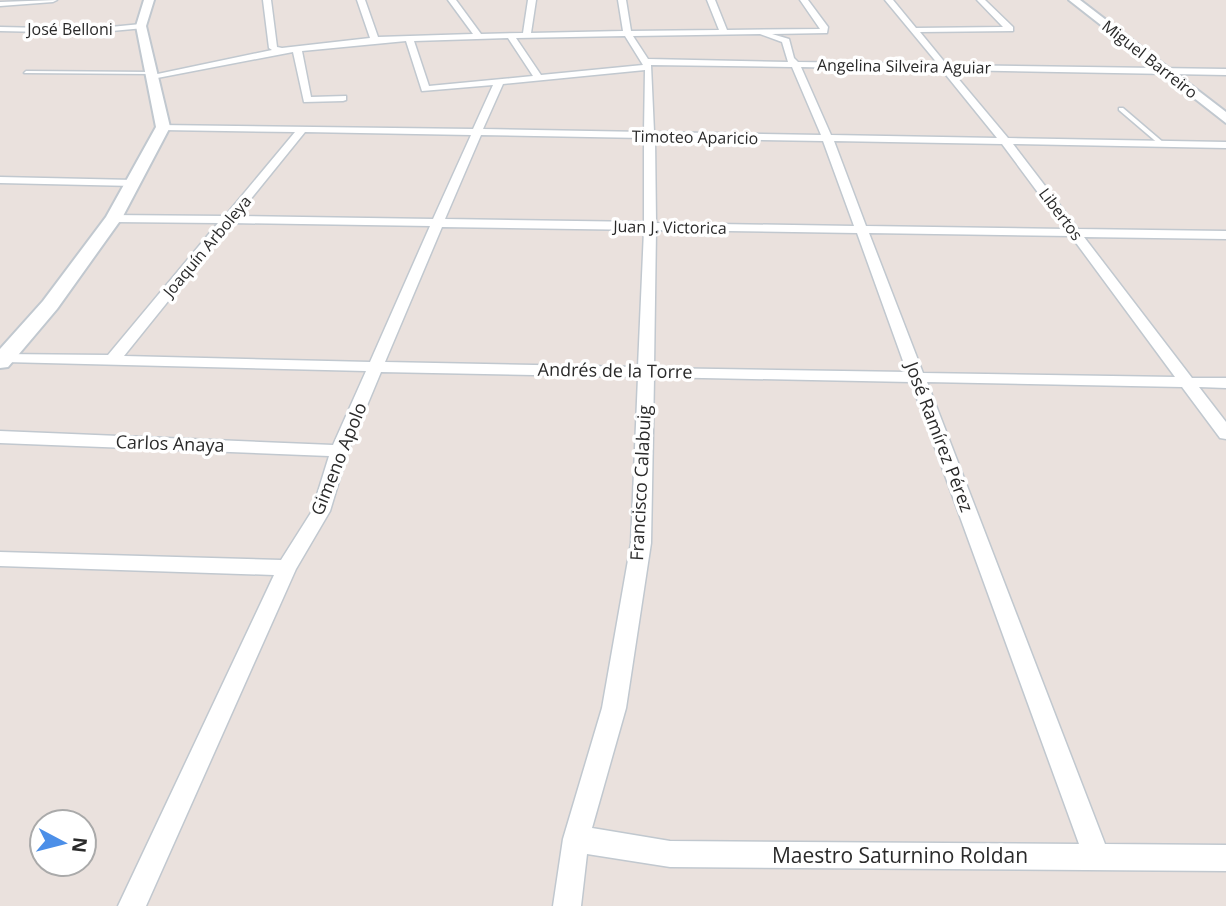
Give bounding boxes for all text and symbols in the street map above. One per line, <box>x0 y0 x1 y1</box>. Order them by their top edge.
street label: Miguel Barreiro <box>1098 15 1202 103</box>
street label: José Belloni <box>25 18 113 40</box>
street label: Angelina Silveira Aguiar <box>817 53 992 79</box>
street label: Timoteo Aparicio <box>632 125 758 149</box>
street label: Libertos <box>1034 183 1088 245</box>
street label: Joaquín Arboleya <box>157 191 256 303</box>
street label: Juan J. Victorica <box>611 215 727 239</box>
street label: José Ramírez Pérez <box>900 356 980 515</box>
street label: Andrés de la Torre <box>537 357 693 383</box>
street label: Gimeno Apolo <box>305 399 372 519</box>
street label: Francisco Calabuig <box>624 404 656 561</box>
street label: Carlos Anaya <box>115 429 225 457</box>
north arrow <box>28 808 98 878</box>
text: N <box>66 836 94 854</box>
street label: Maestro Saturnino Roldan <box>772 841 1028 869</box>

